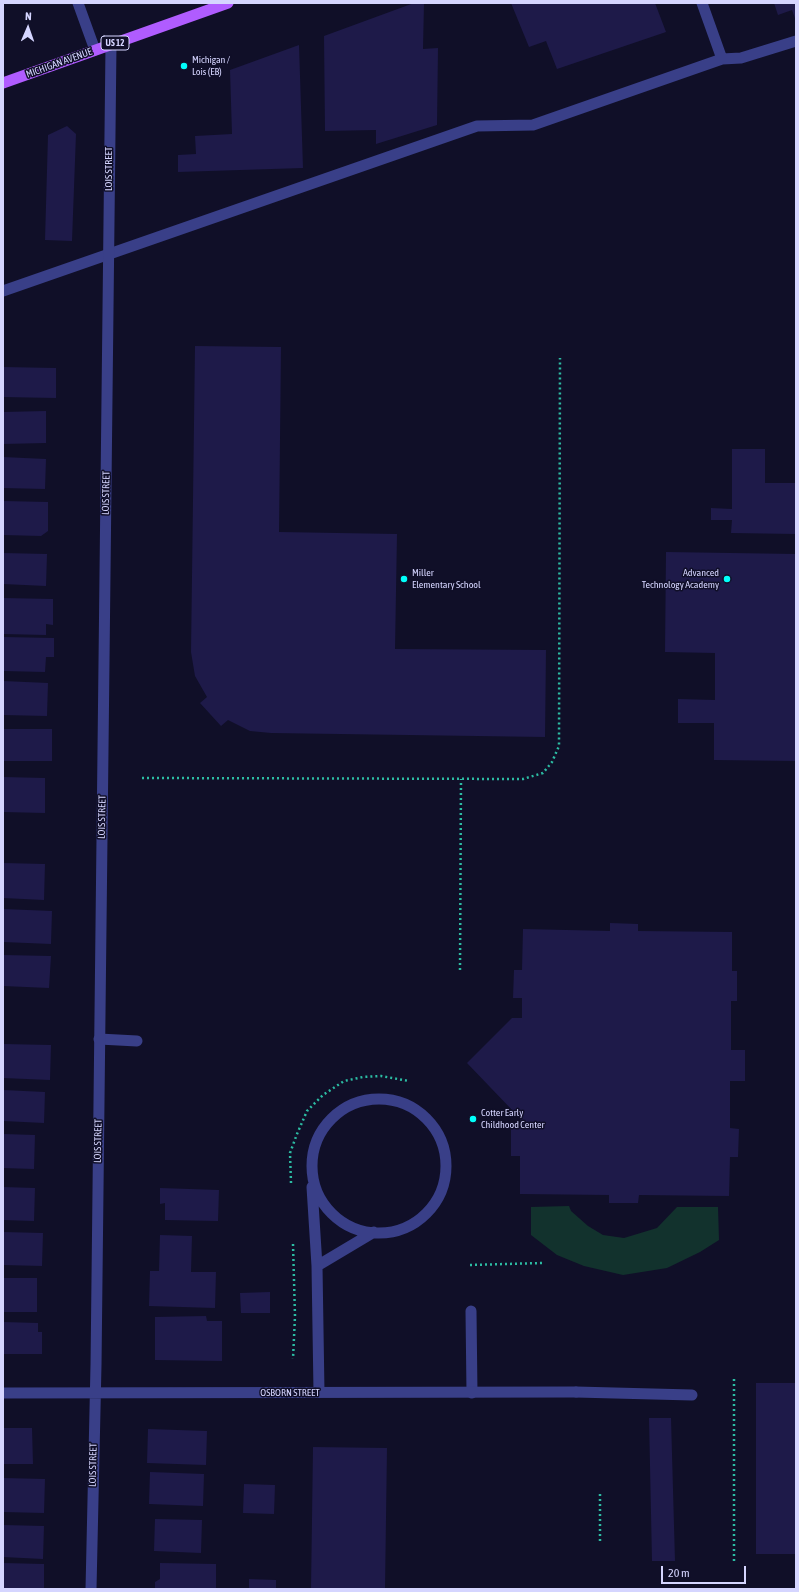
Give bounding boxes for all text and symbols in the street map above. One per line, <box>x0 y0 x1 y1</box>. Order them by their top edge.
north arrow <box>8 8 48 48</box>
text: N <box>25 10 32 22</box>
road number: US 12 <box>101 36 129 50</box>
street label: MICHIGAN AVENUE <box>24 45 94 81</box>
place label: Michigan / Lois (EB) <box>192 54 230 78</box>
marker: Michigan / Lois (EB) <box>179 61 189 71</box>
street label: LOIS STREET <box>103 147 115 191</box>
street label: LOIS STREET <box>100 471 112 515</box>
place label: Miller Elementary School <box>412 567 481 590</box>
place label: Advanced Technology Academy <box>642 567 719 590</box>
marker: Miller Elementary School <box>399 574 409 584</box>
marker: Advanced Technology Academy <box>722 574 732 584</box>
street label: LOIS STREET <box>96 795 108 839</box>
place label: Cotter Early Childhood Center <box>481 1107 544 1130</box>
marker: Cotter Early Childhood Center <box>468 1114 478 1124</box>
street label: LOIS STREET <box>92 1119 104 1163</box>
street label: OSBORN STREET <box>260 1387 320 1399</box>
street label: LOIS STREET <box>87 1443 99 1487</box>
scale bar <box>663 1558 748 1584</box>
text: 20 m <box>668 1566 690 1580</box>

